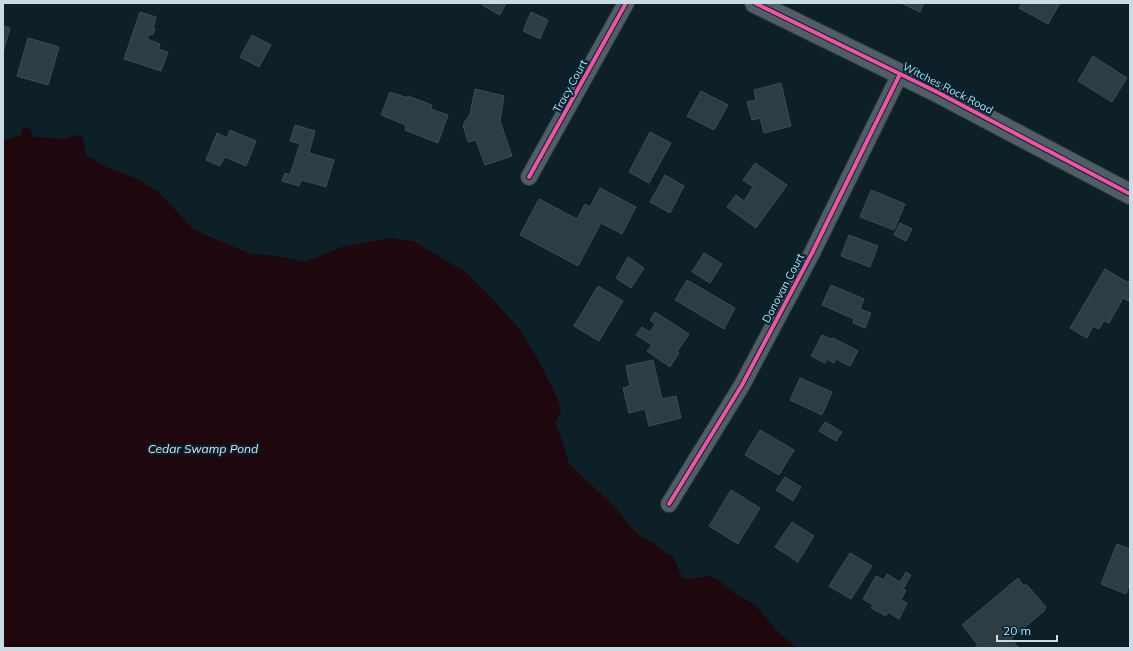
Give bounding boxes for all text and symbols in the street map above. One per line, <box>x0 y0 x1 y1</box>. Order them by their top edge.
street label: Tracy Court <box>550 57 590 115</box>
street label: Witches Rock Road <box>900 59 996 117</box>
street label: Donovan Court <box>759 251 807 325</box>
water label: Cedar Swamp Pond <box>148 441 259 456</box>
scale bar <box>997 617 1057 643</box>
text: 20 m <box>1003 623 1031 638</box>

